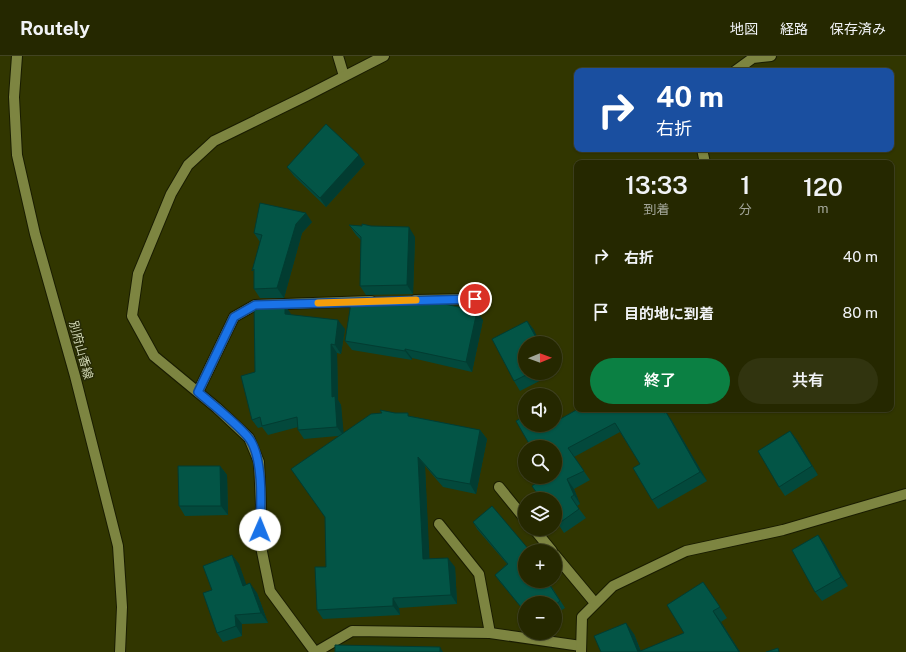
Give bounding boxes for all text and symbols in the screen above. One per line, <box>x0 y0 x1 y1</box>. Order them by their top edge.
text: Routely <box>20 17 90 39</box>
text: 地図 <box>730 21 758 37</box>
text: 経路 <box>780 21 808 37</box>
text: 保存済み <box>830 21 886 37</box>
text: 40 m <box>656 80 724 113</box>
icon: right <box>590 84 642 136</box>
text: 右折 <box>656 118 692 139</box>
text: 13:33 <box>625 171 688 199</box>
text: 1 <box>740 171 750 199</box>
text: 120 <box>803 173 843 201</box>
text: m <box>817 201 829 216</box>
text: 到着 <box>643 202 669 217</box>
text: 分 <box>739 202 752 217</box>
icon: right <box>590 245 612 267</box>
text: 40 m <box>843 248 878 265</box>
text: 右折 <box>624 249 654 266</box>
pin <box>458 282 492 316</box>
icon: arrive <box>464 288 486 310</box>
icon: arrive <box>590 301 612 323</box>
text: 80 m <box>843 304 878 321</box>
text: 目的地に到着 <box>624 305 714 322</box>
street label: 別府山香線 <box>66 319 96 381</box>
north arrow <box>518 336 562 380</box>
map controls <box>518 336 562 640</box>
button: 終了 <box>590 358 730 404</box>
button: 共有 <box>738 358 878 404</box>
button: sound <box>518 388 562 432</box>
button: search <box>518 440 562 484</box>
button: layers <box>518 492 562 536</box>
position arrow <box>239 509 281 551</box>
button: + <box>518 544 562 588</box>
button: − <box>518 596 562 640</box>

